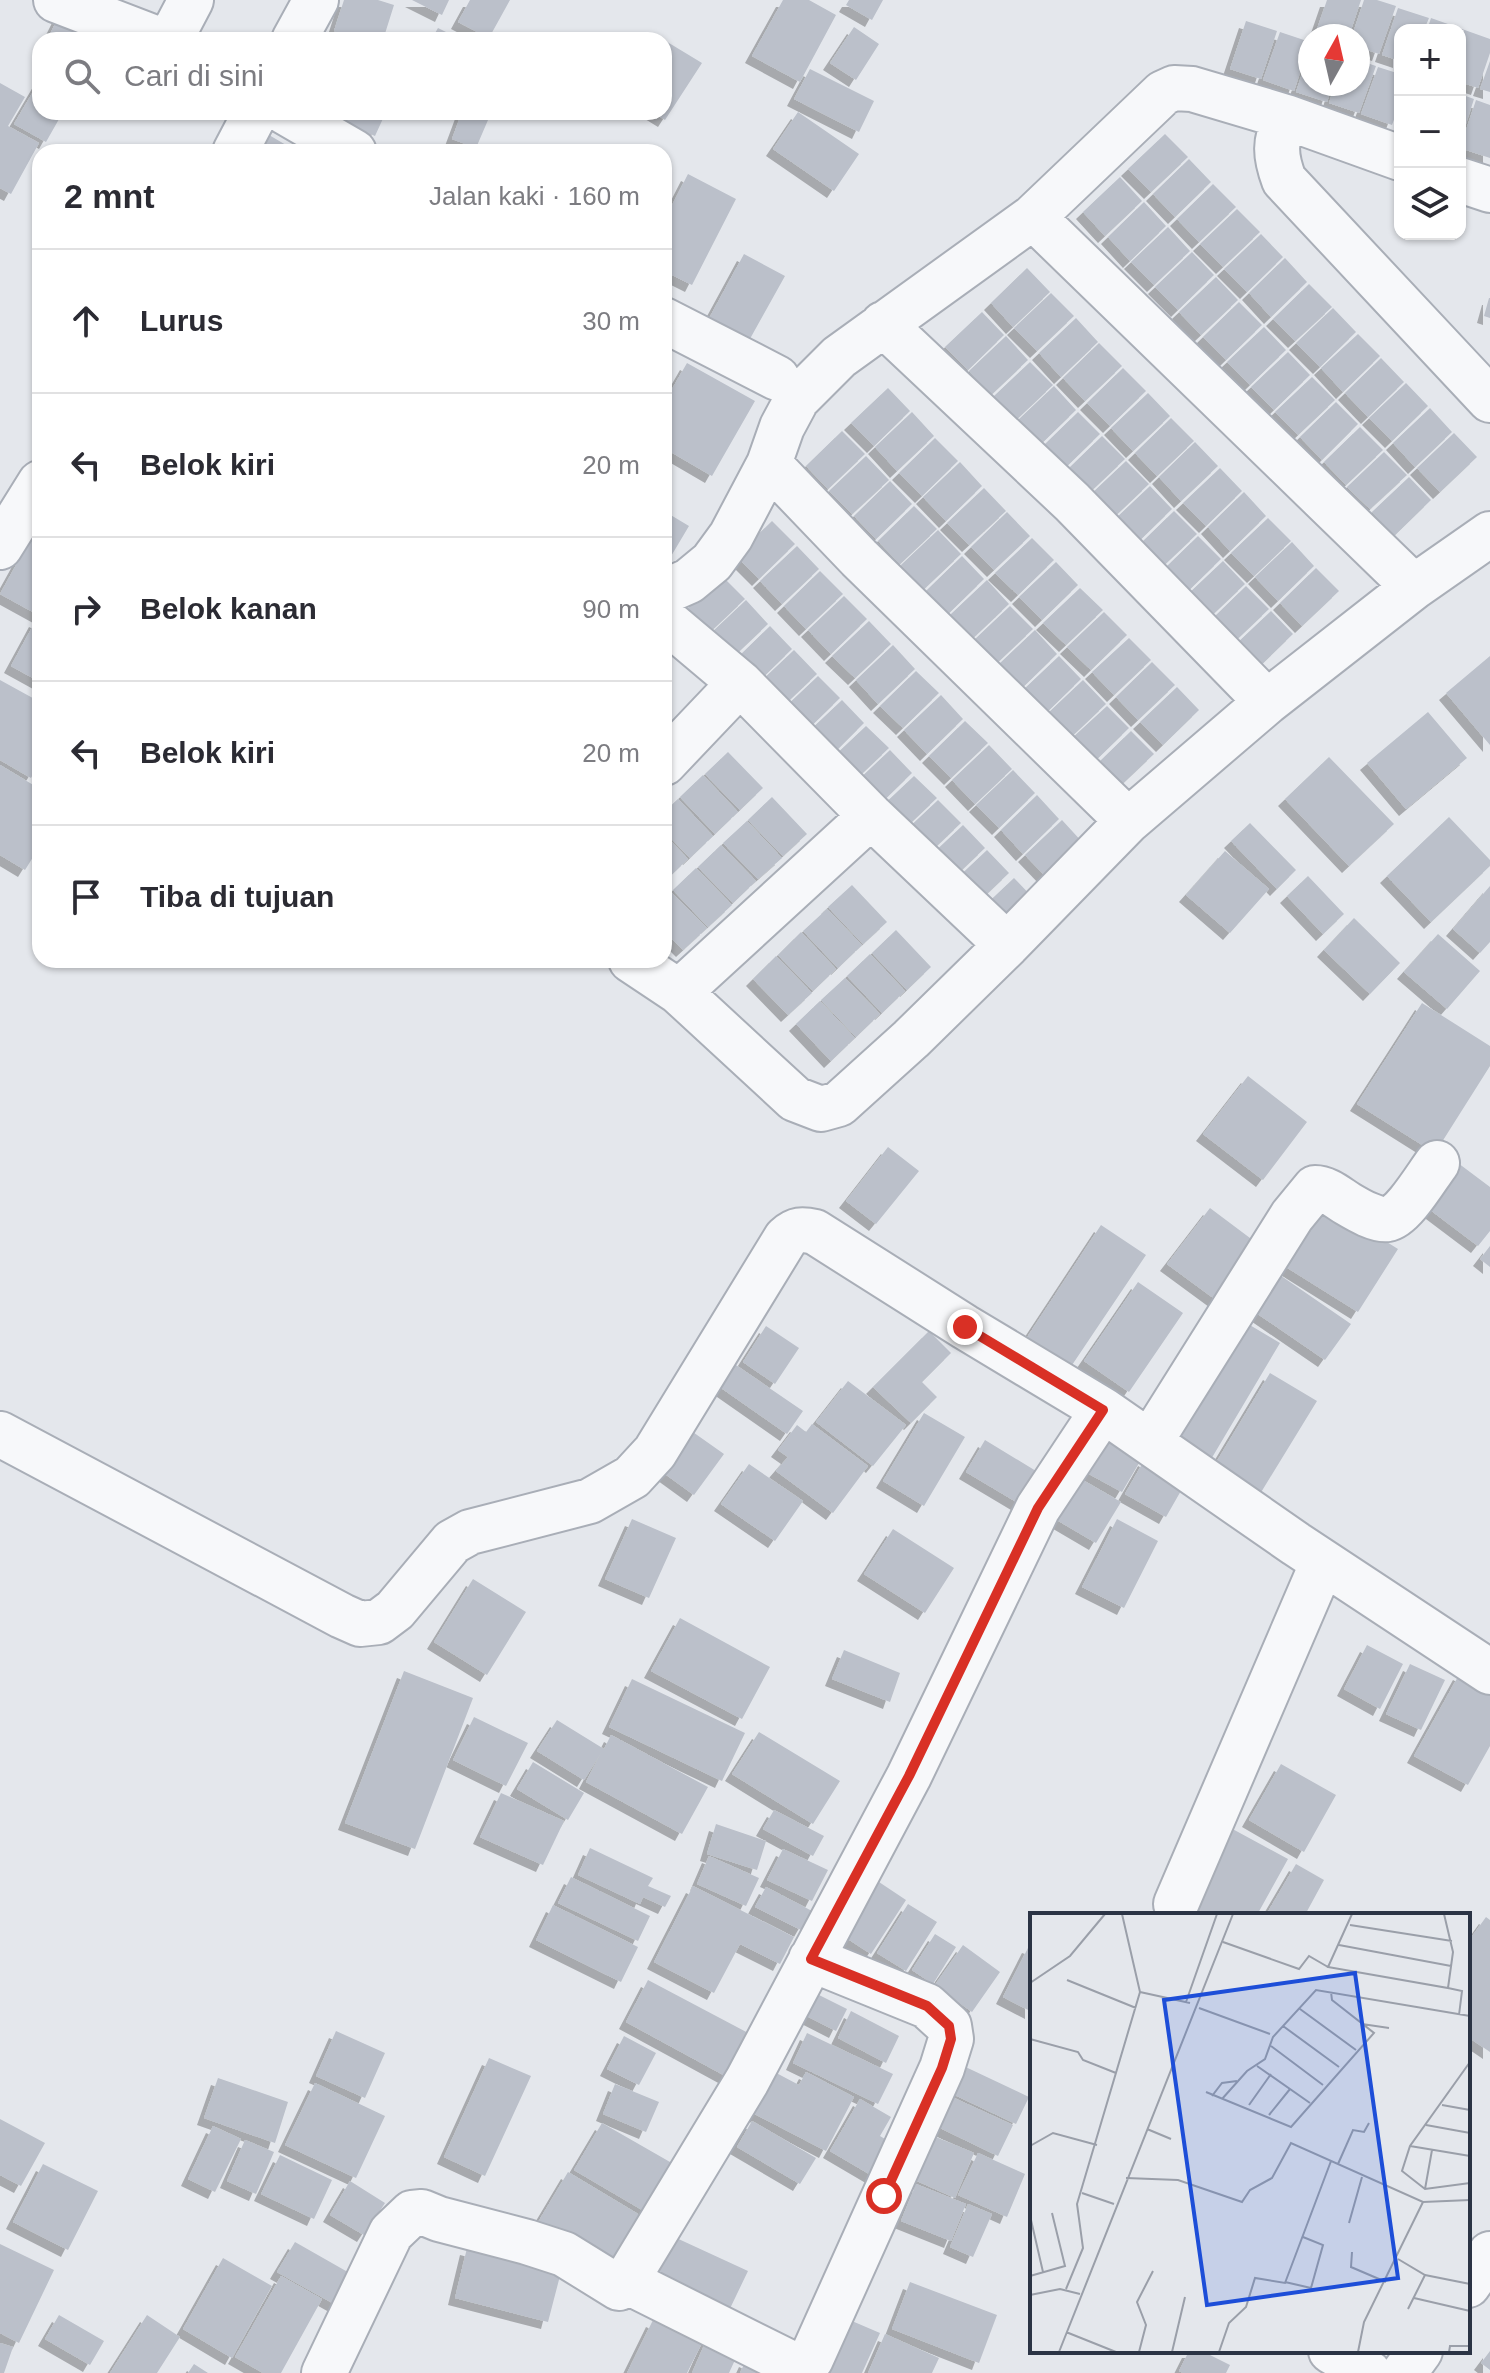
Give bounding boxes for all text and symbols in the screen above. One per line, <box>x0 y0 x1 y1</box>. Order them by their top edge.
north arrow <box>1298 24 1370 96</box>
map controls <box>1394 24 1466 240</box>
button: + <box>1394 24 1466 96</box>
search box <box>32 32 672 120</box>
icon: search <box>60 54 104 98</box>
text: Cari di sini <box>124 59 264 92</box>
button: − <box>1394 96 1466 168</box>
button: layers <box>1394 168 1466 240</box>
text: 2 mnt <box>64 177 155 215</box>
text: Jalan kaki · 160 m <box>429 181 640 211</box>
icon: ahead <box>64 299 108 343</box>
text: Lurus <box>140 304 223 337</box>
text: 30 m <box>582 306 640 336</box>
icon: left <box>64 443 108 487</box>
text: Belok kiri <box>140 448 275 481</box>
text: 20 m <box>582 450 640 480</box>
icon: right <box>64 587 108 631</box>
text: Belok kanan <box>140 592 317 625</box>
text: 90 m <box>582 594 640 624</box>
icon: left <box>64 731 108 775</box>
text: Belok kiri <box>140 736 275 769</box>
text: 20 m <box>582 738 640 768</box>
icon: arrive <box>64 875 108 919</box>
text: Tiba di tujuan <box>140 880 334 913</box>
route end <box>947 1309 983 1345</box>
inset map <box>1030 1913 1470 2353</box>
route start <box>866 2178 902 2214</box>

